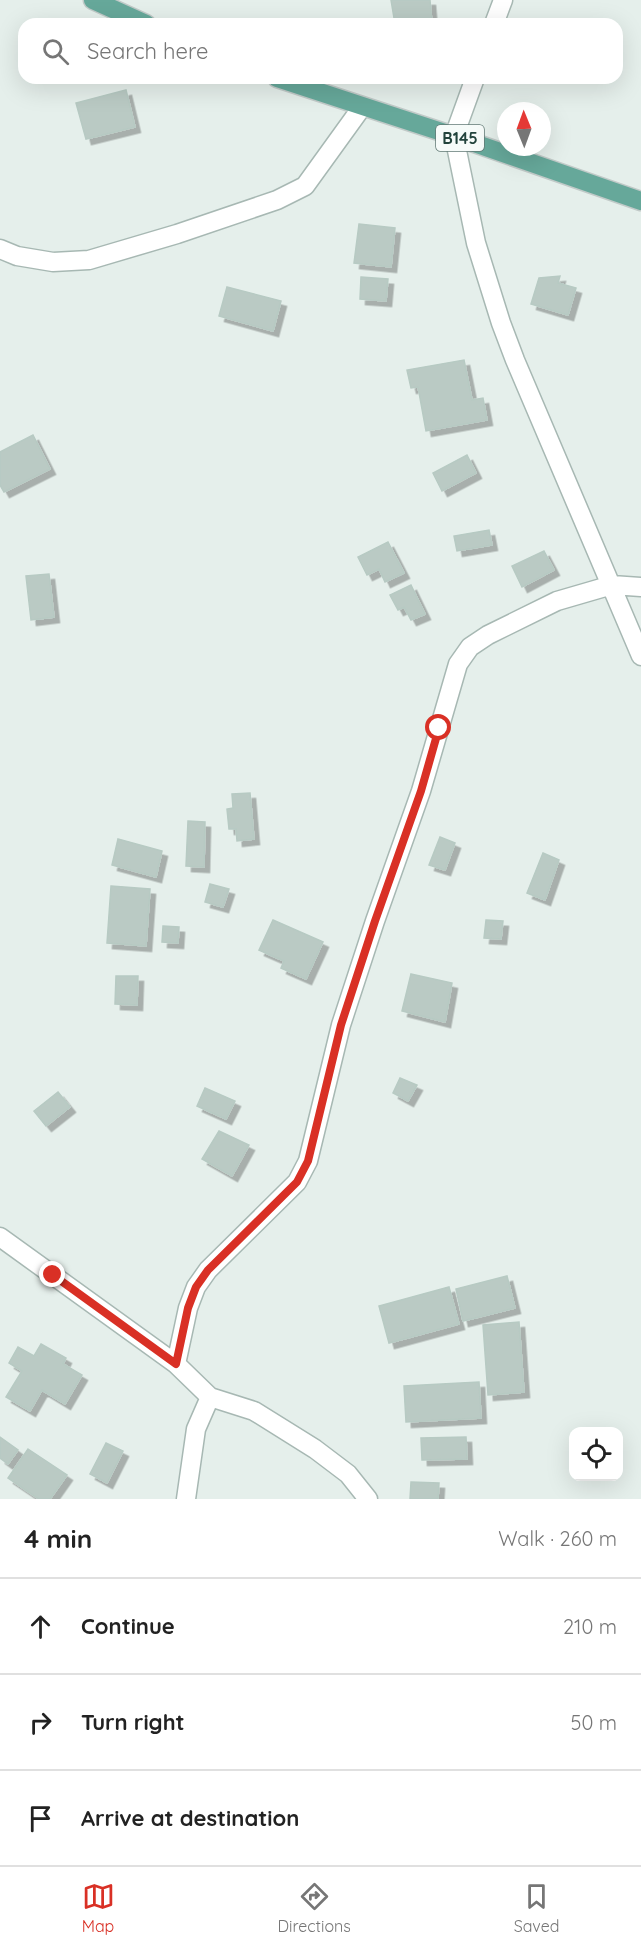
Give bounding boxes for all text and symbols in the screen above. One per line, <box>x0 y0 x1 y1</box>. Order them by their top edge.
search box <box>18 18 623 84</box>
icon: search <box>39 35 72 68</box>
text: Search here <box>87 37 208 65</box>
north arrow <box>497 102 551 156</box>
road number: B145 <box>436 125 484 151</box>
route start <box>425 714 451 740</box>
route end <box>39 1261 65 1287</box>
map controls <box>569 1427 623 1481</box>
button: locate <box>569 1427 623 1481</box>
text: 4 min <box>24 1522 92 1555</box>
text: Walk · 260 m <box>498 1526 617 1551</box>
icon: ahead <box>24 1610 57 1643</box>
text: Continue <box>81 1612 175 1640</box>
text: 210 m <box>563 1614 617 1639</box>
icon: right <box>24 1706 57 1739</box>
text: Turn right <box>81 1708 185 1736</box>
text: 50 m <box>571 1710 617 1735</box>
icon: arrive <box>24 1802 57 1835</box>
text: Arrive at destination <box>81 1804 299 1832</box>
tab: Map <box>82 1880 115 1936</box>
tab: Directions <box>278 1880 351 1936</box>
tab: Saved <box>514 1880 559 1936</box>

